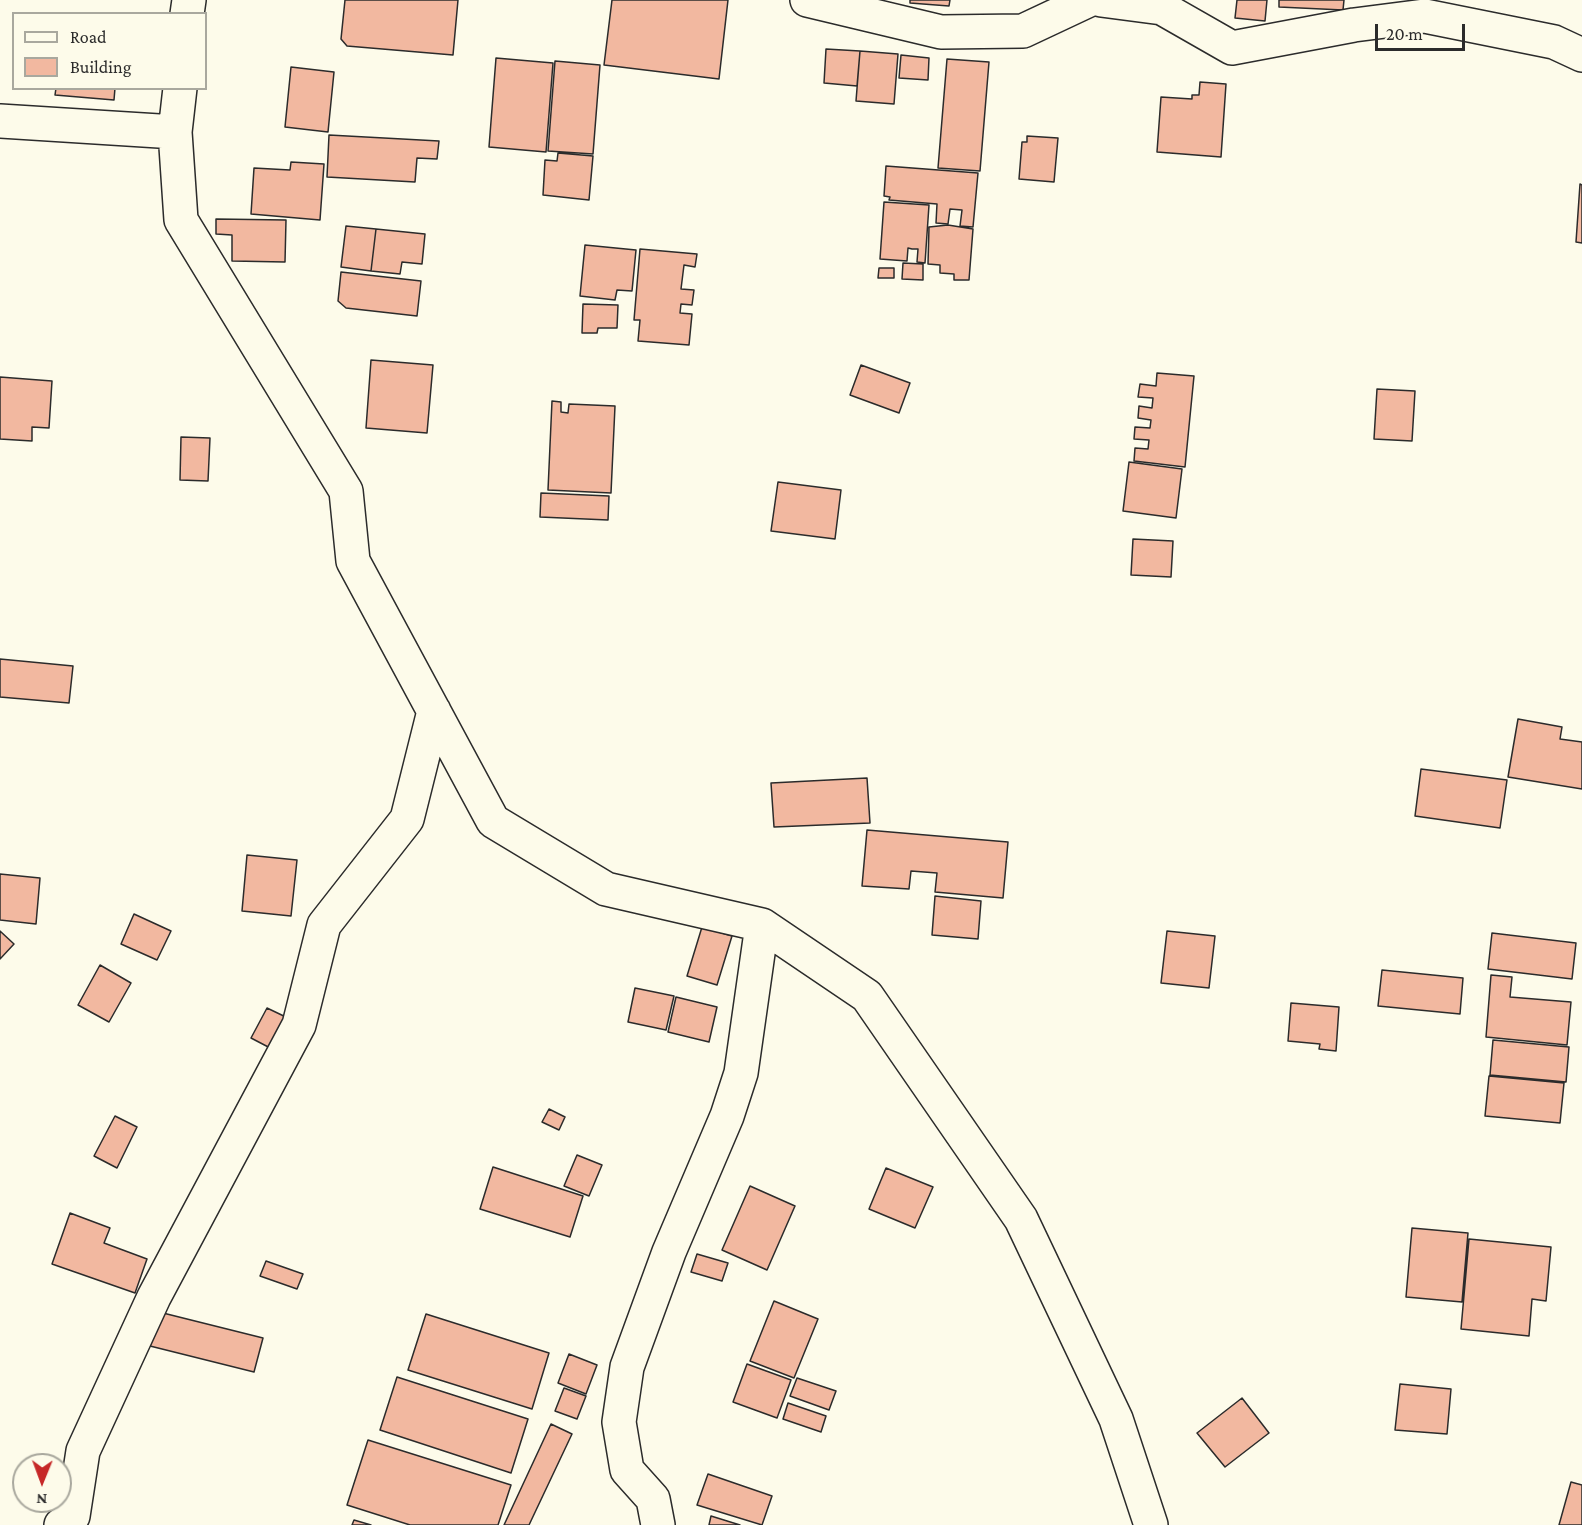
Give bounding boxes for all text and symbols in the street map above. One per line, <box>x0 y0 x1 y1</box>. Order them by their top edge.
legend <box>12 12 207 90</box>
scale bar <box>1378 12 1468 50</box>
text: 20 m <box>1386 24 1423 44</box>
text: Road <box>70 27 107 47</box>
text: Building <box>70 57 131 77</box>
north arrow <box>12 1453 72 1513</box>
text: N <box>36 1491 47 1508</box>

